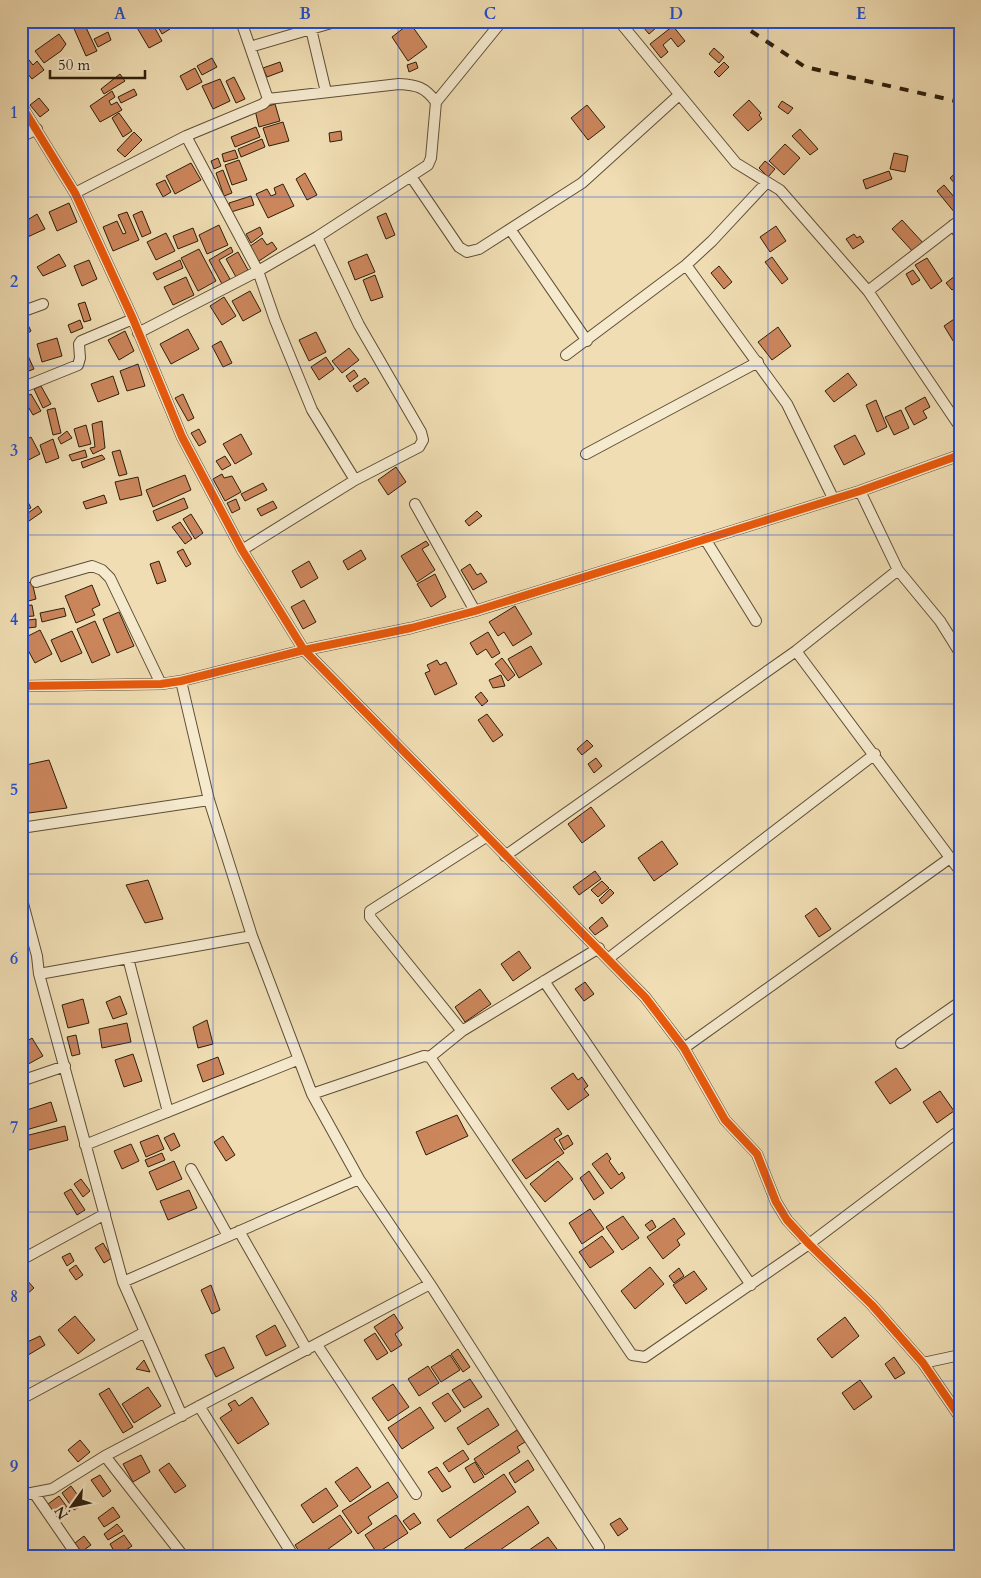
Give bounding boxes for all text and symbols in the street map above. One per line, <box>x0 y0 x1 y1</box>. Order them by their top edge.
text: A <box>114 3 126 25</box>
text: B <box>299 3 311 25</box>
text: C <box>484 3 496 25</box>
text: D <box>669 3 683 25</box>
text: E <box>856 3 866 25</box>
scale bar <box>50 48 145 80</box>
text: 50 m <box>58 55 90 75</box>
text: 1 <box>10 102 18 124</box>
text: 2 <box>10 271 18 293</box>
text: 3 <box>10 440 18 462</box>
text: 4 <box>10 609 18 631</box>
text: 5 <box>10 779 18 801</box>
text: 6 <box>10 948 18 970</box>
text: 7 <box>10 1117 18 1139</box>
text: 8 <box>10 1286 18 1308</box>
text: 9 <box>10 1456 18 1478</box>
north arrow <box>48 1480 98 1530</box>
text: N <box>50 1503 73 1523</box>

